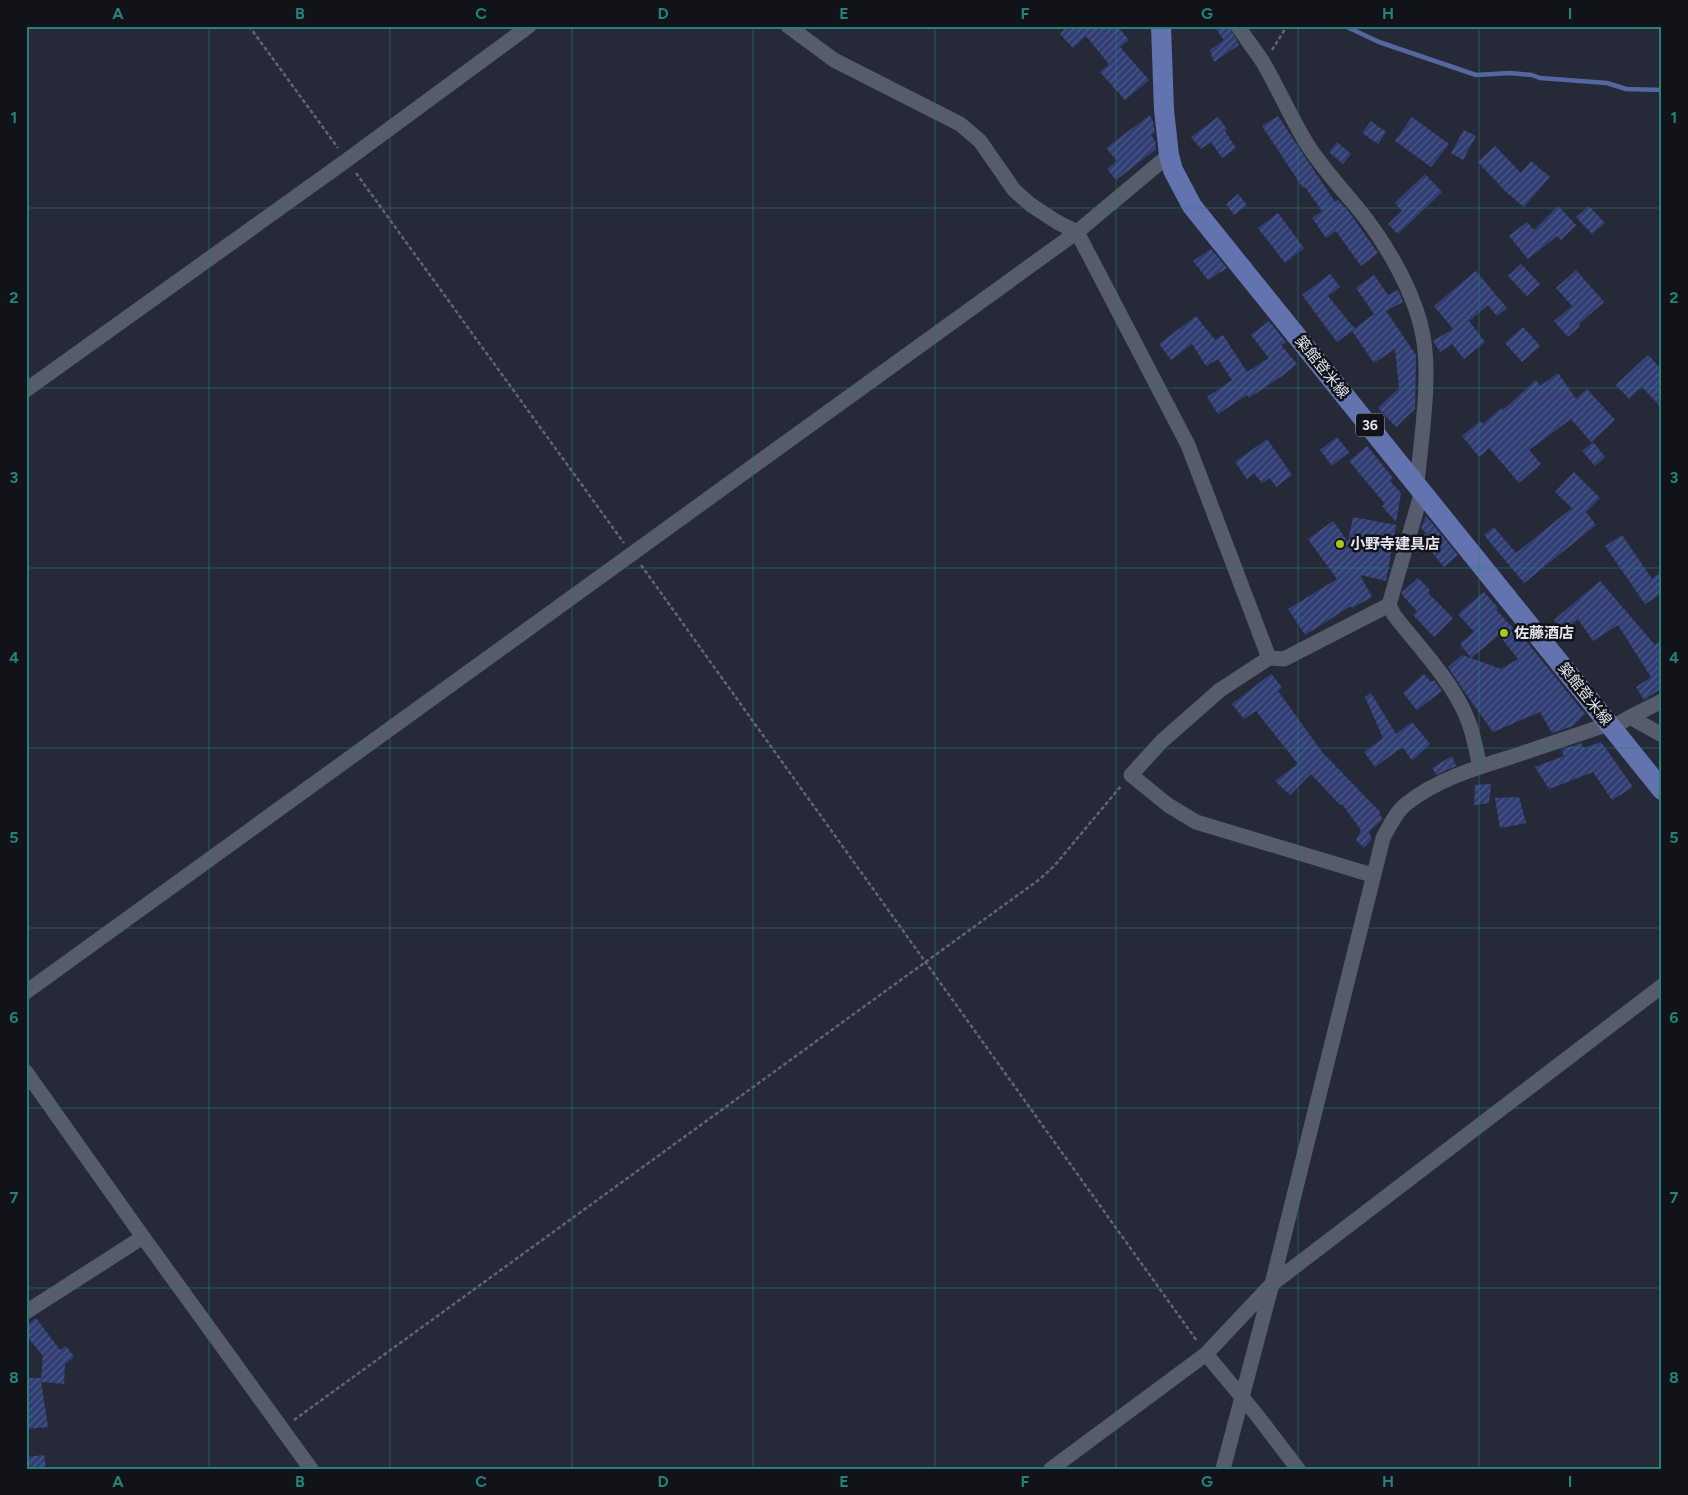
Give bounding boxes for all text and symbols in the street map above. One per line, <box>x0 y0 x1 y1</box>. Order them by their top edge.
text: A <box>112 4 124 23</box>
text: B <box>295 4 305 23</box>
text: C <box>475 4 487 23</box>
text: D <box>657 4 669 23</box>
text: E <box>839 4 849 23</box>
text: F <box>1021 4 1030 23</box>
text: G <box>1201 4 1213 23</box>
text: H <box>1382 4 1394 23</box>
text: I <box>1568 4 1572 23</box>
text: 1 <box>11 108 17 127</box>
text: 1 <box>1671 108 1677 127</box>
text: 2 <box>9 288 19 307</box>
text: 2 <box>1669 288 1679 307</box>
street label: 築館登米線 <box>1291 332 1353 402</box>
road number: 36 <box>1356 414 1384 436</box>
text: 3 <box>10 468 19 487</box>
text: 3 <box>1670 468 1679 487</box>
place label: 小野寺建具店 <box>1350 535 1440 553</box>
marker: 小野寺建具店 <box>1334 538 1346 550</box>
place label: 佐藤酒店 <box>1514 624 1574 642</box>
marker: 佐藤酒店 <box>1498 627 1510 639</box>
text: 4 <box>9 648 19 667</box>
text: 4 <box>1669 648 1679 667</box>
street label: 築館登米線 <box>1554 659 1616 729</box>
text: 5 <box>9 828 19 847</box>
text: 5 <box>1669 828 1679 847</box>
text: 6 <box>9 1008 19 1027</box>
text: 6 <box>1669 1008 1679 1027</box>
text: 7 <box>10 1188 19 1207</box>
text: 7 <box>1670 1188 1679 1207</box>
text: 8 <box>9 1368 19 1387</box>
text: 8 <box>1669 1368 1679 1387</box>
text: A <box>112 1472 124 1491</box>
text: B <box>295 1472 305 1491</box>
text: C <box>475 1472 487 1491</box>
text: D <box>657 1472 669 1491</box>
text: E <box>839 1472 849 1491</box>
text: F <box>1021 1472 1030 1491</box>
text: G <box>1201 1472 1213 1491</box>
text: H <box>1382 1472 1394 1491</box>
text: I <box>1568 1472 1572 1491</box>

